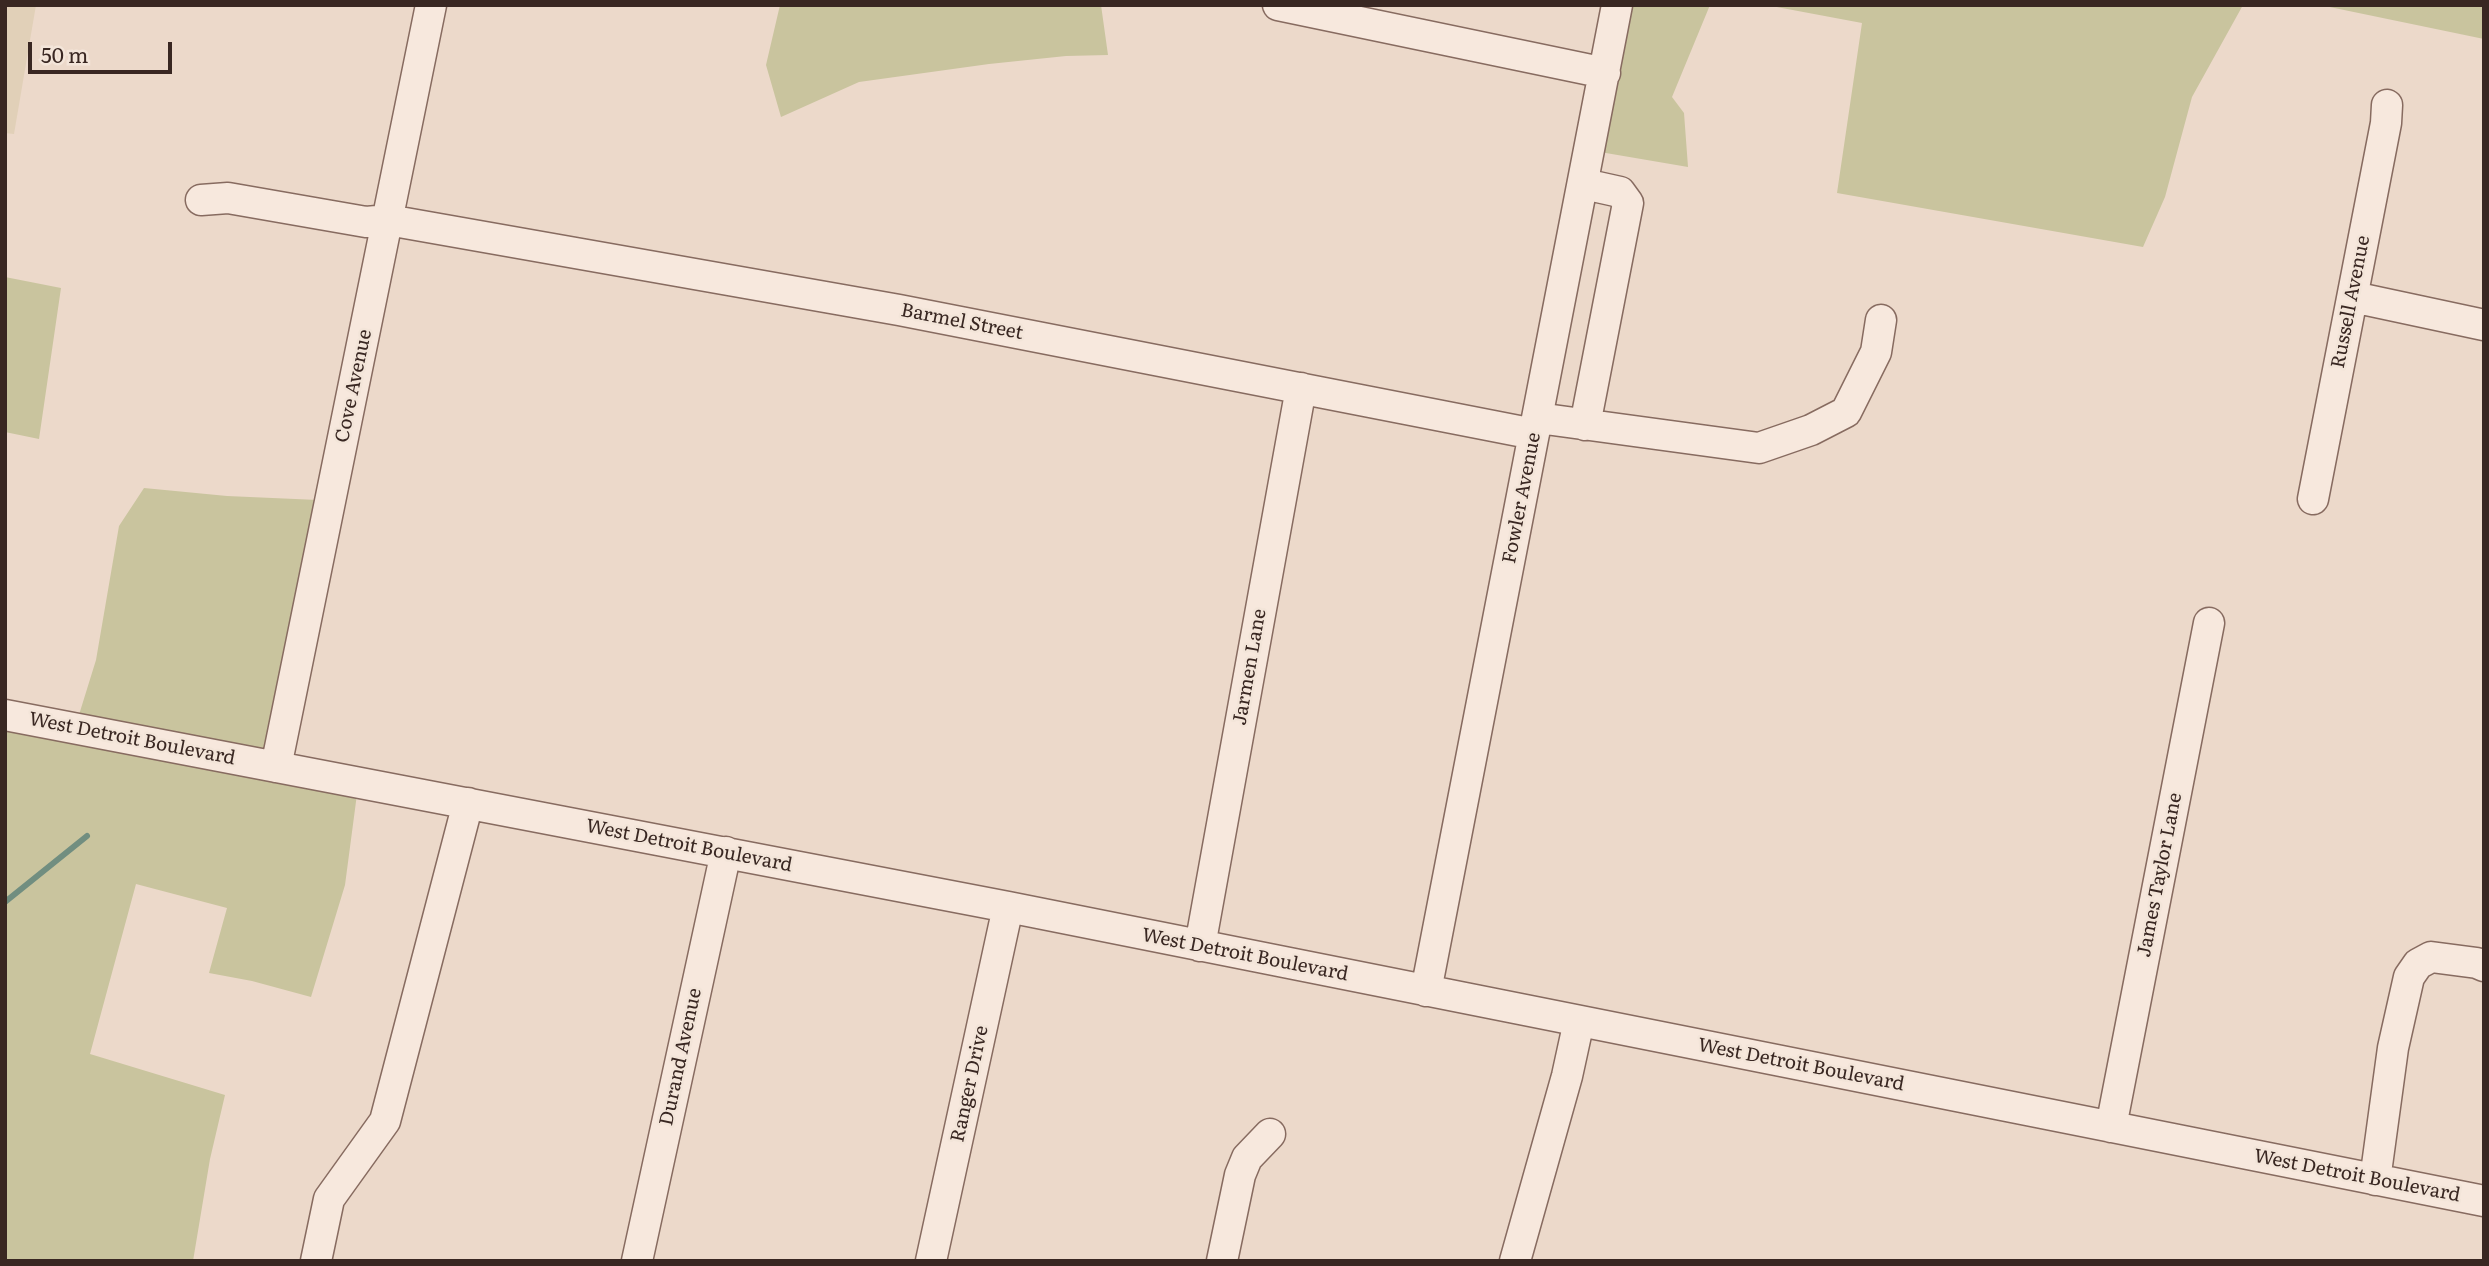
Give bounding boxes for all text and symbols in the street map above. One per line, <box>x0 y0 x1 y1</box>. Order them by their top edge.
scale bar <box>32 28 175 72</box>
text: 50 m <box>41 38 88 69</box>
street label: Russell Avenue <box>2327 234 2375 370</box>
street label: Barmel Street <box>899 299 1025 345</box>
street label: Cove Avenue <box>331 327 377 445</box>
street label: Fowler Avenue <box>1498 430 1546 566</box>
street label: Jarmen Lane <box>1229 607 1271 727</box>
street label: West Detroit Boulevard <box>27 708 237 770</box>
street label: James Taylor Lane <box>2133 791 2187 959</box>
street label: West Detroit Boulevard <box>584 815 794 877</box>
street label: West Detroit Boulevard <box>1140 924 1350 986</box>
street label: Durand Avenue <box>655 986 707 1128</box>
street label: Ranger Drive <box>947 1024 993 1144</box>
street label: West Detroit Boulevard <box>1696 1034 1906 1096</box>
street label: West Detroit Boulevard <box>2252 1145 2462 1207</box>

